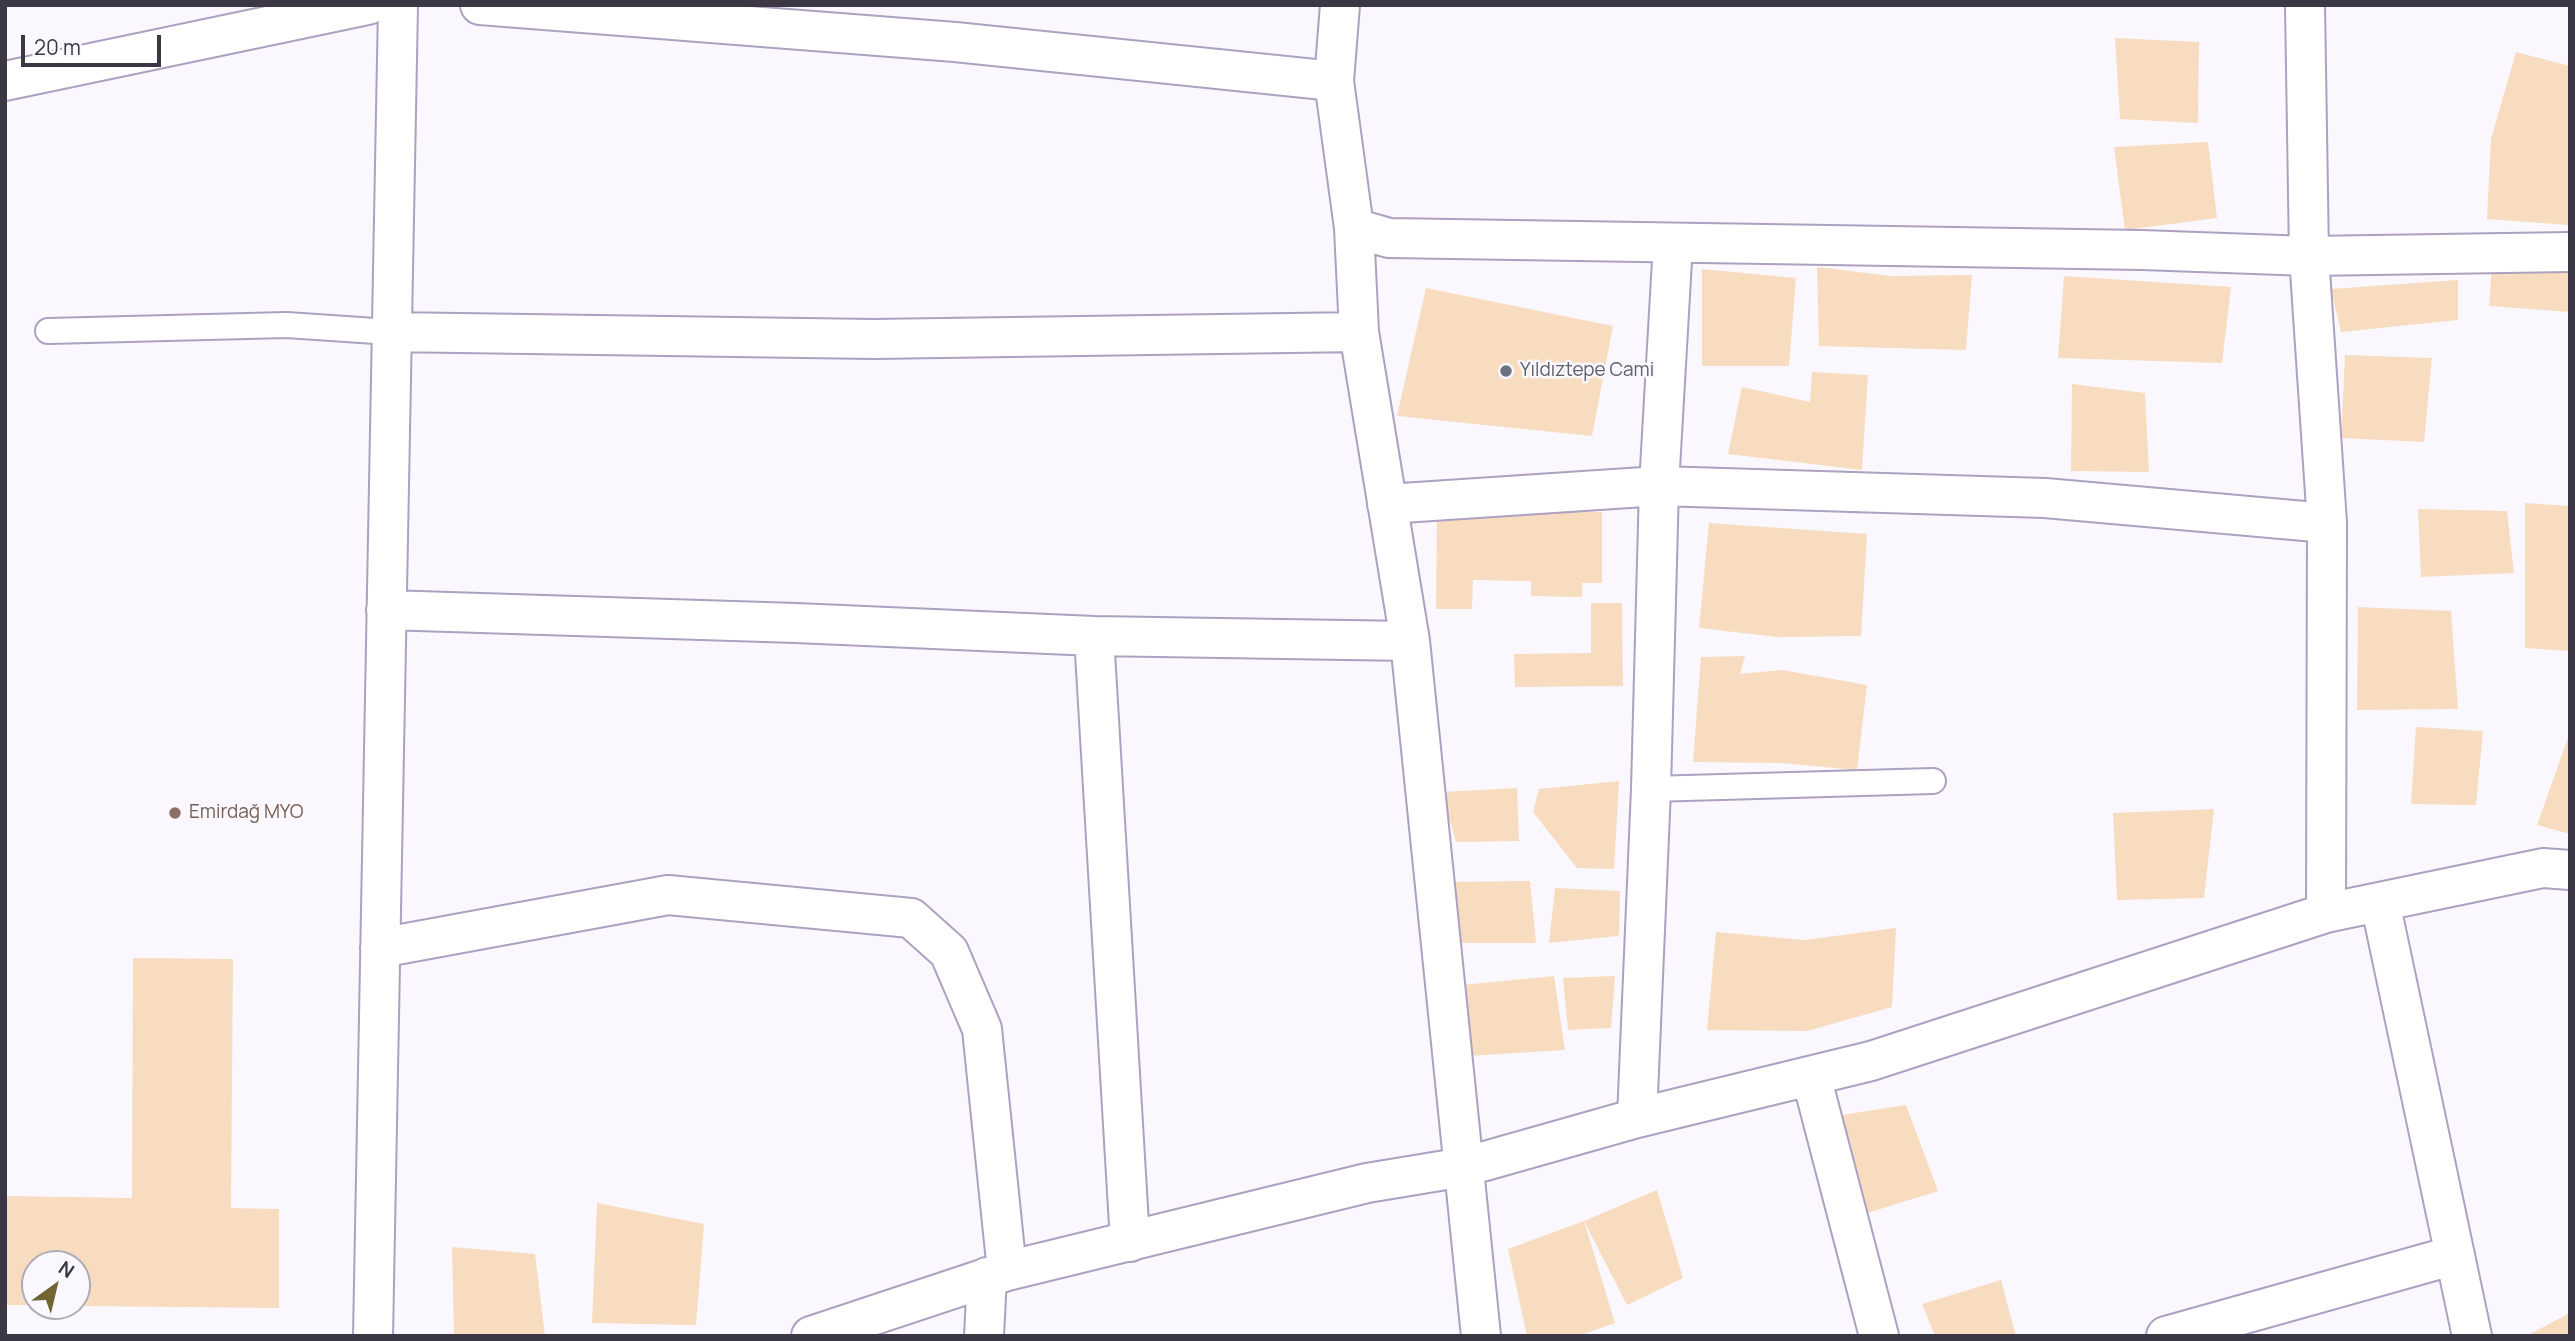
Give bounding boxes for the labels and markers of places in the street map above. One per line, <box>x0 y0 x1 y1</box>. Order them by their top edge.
place label: Yıldıztepe Cami <box>1520 360 1654 382</box>
marker: Yıldıztepe Cami <box>1498 363 1514 379</box>
place label: Emirdağ MYO <box>189 802 303 824</box>
marker: Emirdağ MYO <box>167 805 183 821</box>

